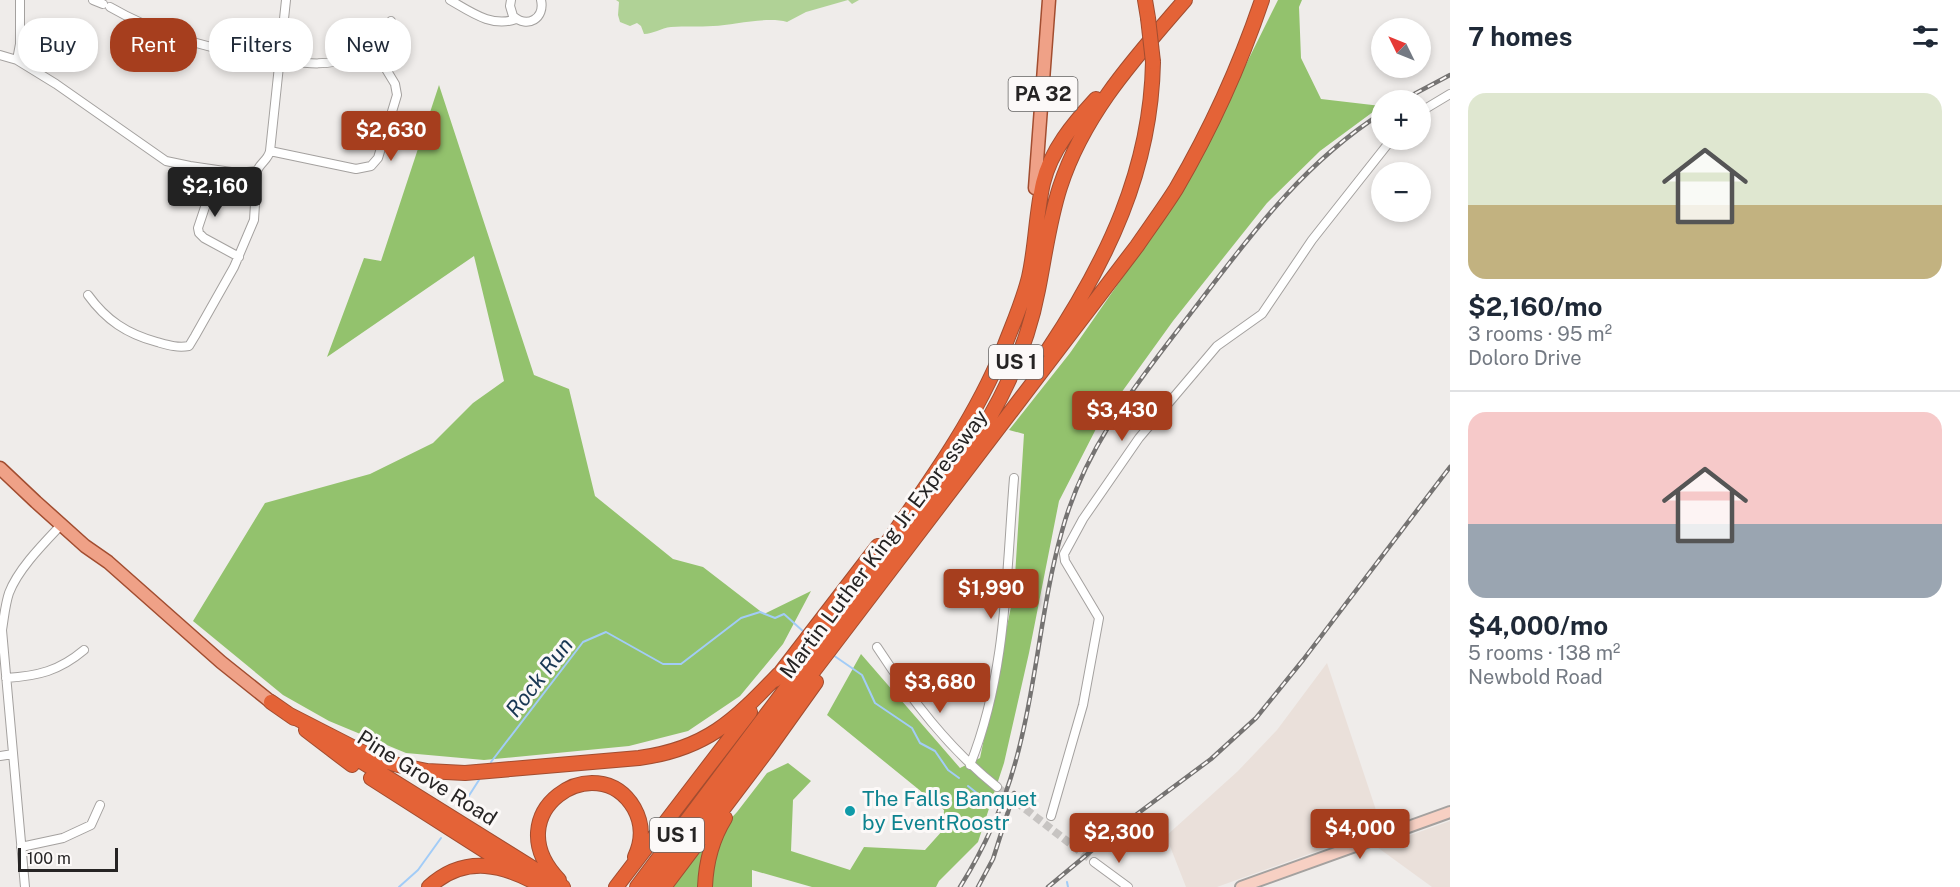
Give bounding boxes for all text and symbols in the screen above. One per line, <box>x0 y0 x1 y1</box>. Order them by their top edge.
chip: Buy <box>18 18 98 72</box>
chip: Rent <box>110 18 197 72</box>
chip: Filters <box>209 18 313 72</box>
chip: New <box>325 18 411 72</box>
north arrow <box>1371 18 1431 78</box>
map controls <box>1371 18 1431 222</box>
icon: filters <box>1909 20 1942 53</box>
text: 7 homes <box>1468 21 1572 52</box>
road number: PA 32 <box>1008 77 1078 111</box>
button: + <box>1371 90 1431 150</box>
pin: $2,630 <box>342 111 440 162</box>
text: $2,630 <box>355 118 427 142</box>
icon: home <box>1651 132 1759 240</box>
button: − <box>1371 162 1431 222</box>
pin: $2,160 <box>166 167 264 218</box>
text: $2,160 <box>182 174 248 198</box>
text: $2,160/mo <box>1468 291 1603 322</box>
text: 3 rooms · 95 m² <box>1468 322 1612 346</box>
road number: US 1 <box>989 345 1043 379</box>
text: Doloro Drive <box>1468 346 1582 370</box>
pin: $3,430 <box>1073 391 1171 442</box>
text: $3,430 <box>1086 398 1158 422</box>
street label: Martin Luther King Jr. Expressway <box>774 404 993 683</box>
icon: home <box>1651 451 1759 559</box>
pin: $1,990 <box>942 569 1040 620</box>
text: $1,990 <box>958 576 1024 600</box>
text: $4,000/mo <box>1468 610 1608 641</box>
water label: Rock Run <box>500 632 578 722</box>
text: 5 rooms · 138 m² <box>1468 641 1620 665</box>
pin: $3,680 <box>891 663 989 714</box>
text: Newbold Road <box>1468 665 1603 689</box>
text: $3,680 <box>904 670 976 694</box>
street label: Pine Grove Road <box>353 725 502 831</box>
place label: The Falls Banquet by EventRoostr <box>862 786 1037 835</box>
marker: The Falls Banquet by EventRoostr <box>843 804 857 818</box>
pin: $4,000 <box>1311 809 1409 860</box>
pin: $2,300 <box>1070 813 1168 864</box>
text: $4,000 <box>1325 816 1395 840</box>
road number: US 1 <box>650 818 704 852</box>
text: $2,300 <box>1084 820 1154 844</box>
scale bar <box>18 845 118 872</box>
text: 100 m <box>27 849 71 868</box>

